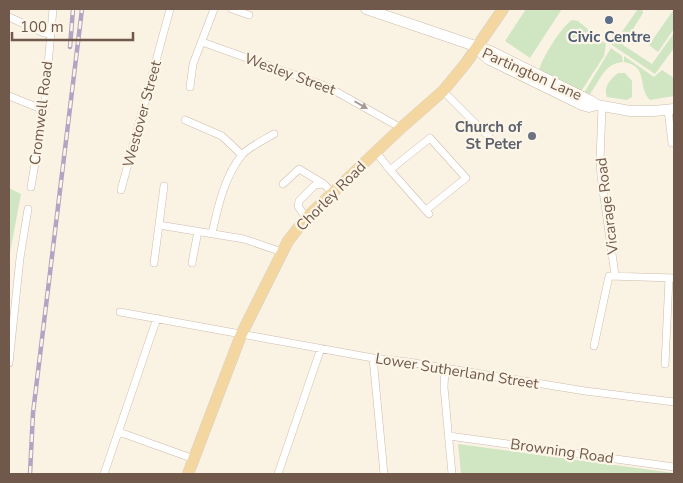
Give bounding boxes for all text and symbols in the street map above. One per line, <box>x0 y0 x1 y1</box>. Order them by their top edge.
scale bar <box>12 10 134 42</box>
marker: Civic Centre <box>603 14 615 26</box>
text: 100 m <box>20 17 64 37</box>
place label: Civic Centre <box>567 27 651 47</box>
street label: Partington Lane <box>479 43 585 105</box>
street label: Wesley Street <box>242 48 339 100</box>
street label: Westover Street <box>118 58 166 170</box>
street label: Cromwell Road <box>25 60 57 166</box>
one-way arrow <box>354 100 367 109</box>
place label: Church of St Peter <box>455 117 523 154</box>
marker: Church of St Peter <box>526 130 538 142</box>
street label: Vicarage Road <box>591 156 623 257</box>
street label: Chorley Road <box>292 157 370 235</box>
street label: Lower Sutherland Street <box>374 348 541 394</box>
street label: Browning Road <box>509 434 615 468</box>

